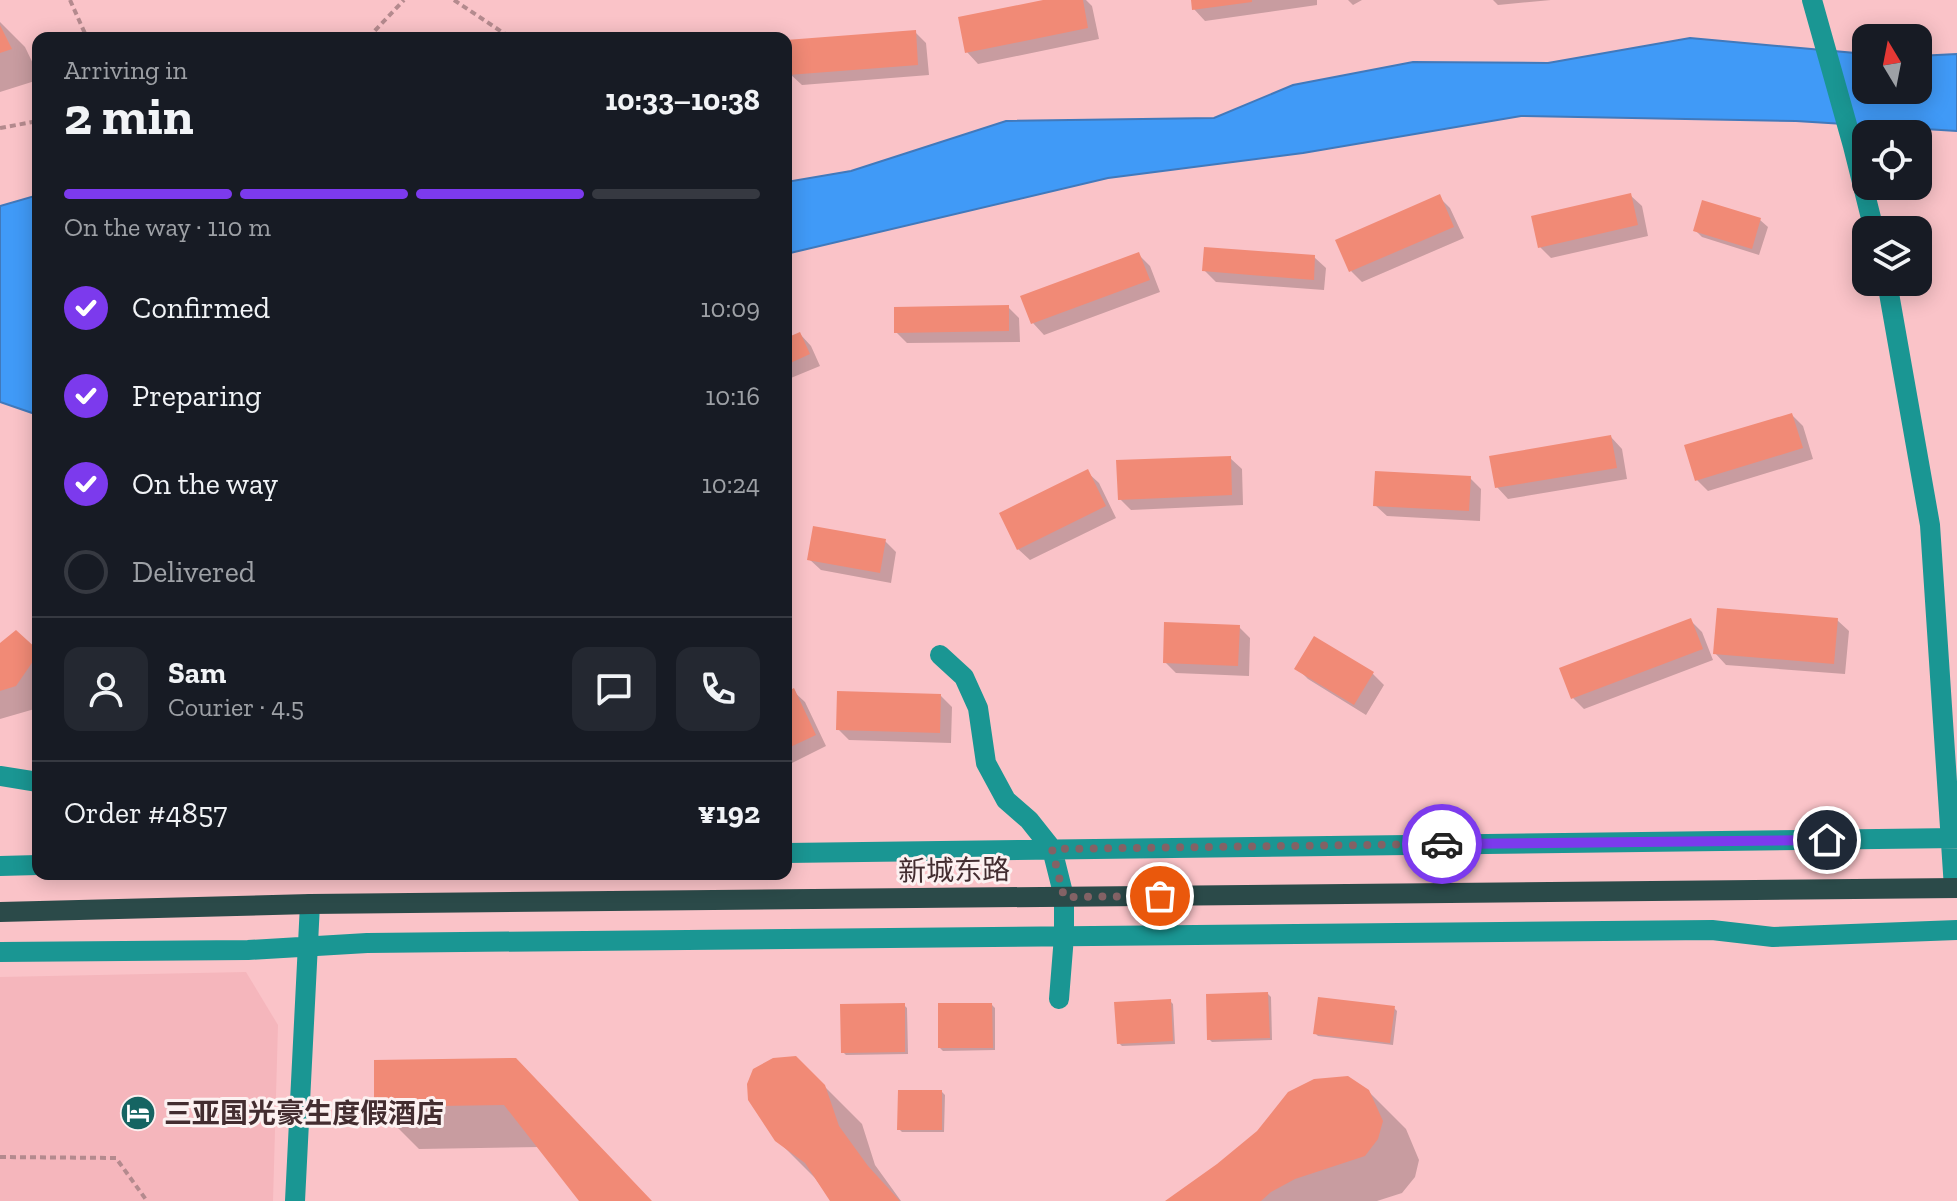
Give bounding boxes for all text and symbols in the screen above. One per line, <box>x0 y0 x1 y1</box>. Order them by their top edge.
north arrow <box>1852 24 1932 104</box>
map controls <box>1852 24 1932 296</box>
text: Arriving in <box>64 54 187 86</box>
text: 10:33–10:38 <box>605 82 760 118</box>
text: 2 min <box>64 85 194 147</box>
button: locate <box>1852 120 1932 200</box>
text: On the way · 110 m <box>64 211 271 243</box>
button: layers <box>1852 216 1932 296</box>
icon: check <box>64 286 108 330</box>
text: Confirmed <box>132 290 270 326</box>
text: 10:09 <box>700 292 760 324</box>
icon: check <box>64 374 108 418</box>
text: Preparing <box>132 378 262 414</box>
text: 10:16 <box>705 380 760 412</box>
icon: check <box>64 462 108 506</box>
text: On the way <box>132 466 278 502</box>
text: 10:24 <box>702 468 760 500</box>
text: Delivered <box>132 554 255 590</box>
button: person <box>64 647 148 731</box>
button: chat <box>572 647 656 731</box>
button: phone <box>676 647 760 731</box>
text: Sam <box>168 655 226 691</box>
text: Courier · 4.5 <box>168 691 304 723</box>
text: Order #4857 <box>64 795 228 831</box>
text: ¥192 <box>698 795 760 831</box>
courier <box>1402 804 1482 884</box>
pin <box>1793 806 1861 874</box>
icon: home <box>1805 818 1849 862</box>
icon: car <box>1420 822 1464 866</box>
street label: 新城东路 <box>898 853 1010 888</box>
pin <box>1126 862 1194 930</box>
icon: bag <box>1138 874 1182 918</box>
hotel icon: 三亚国光豪生度假酒店 <box>119 1094 157 1132</box>
place label: 三亚国光豪生度假酒店 <box>164 1097 444 1130</box>

